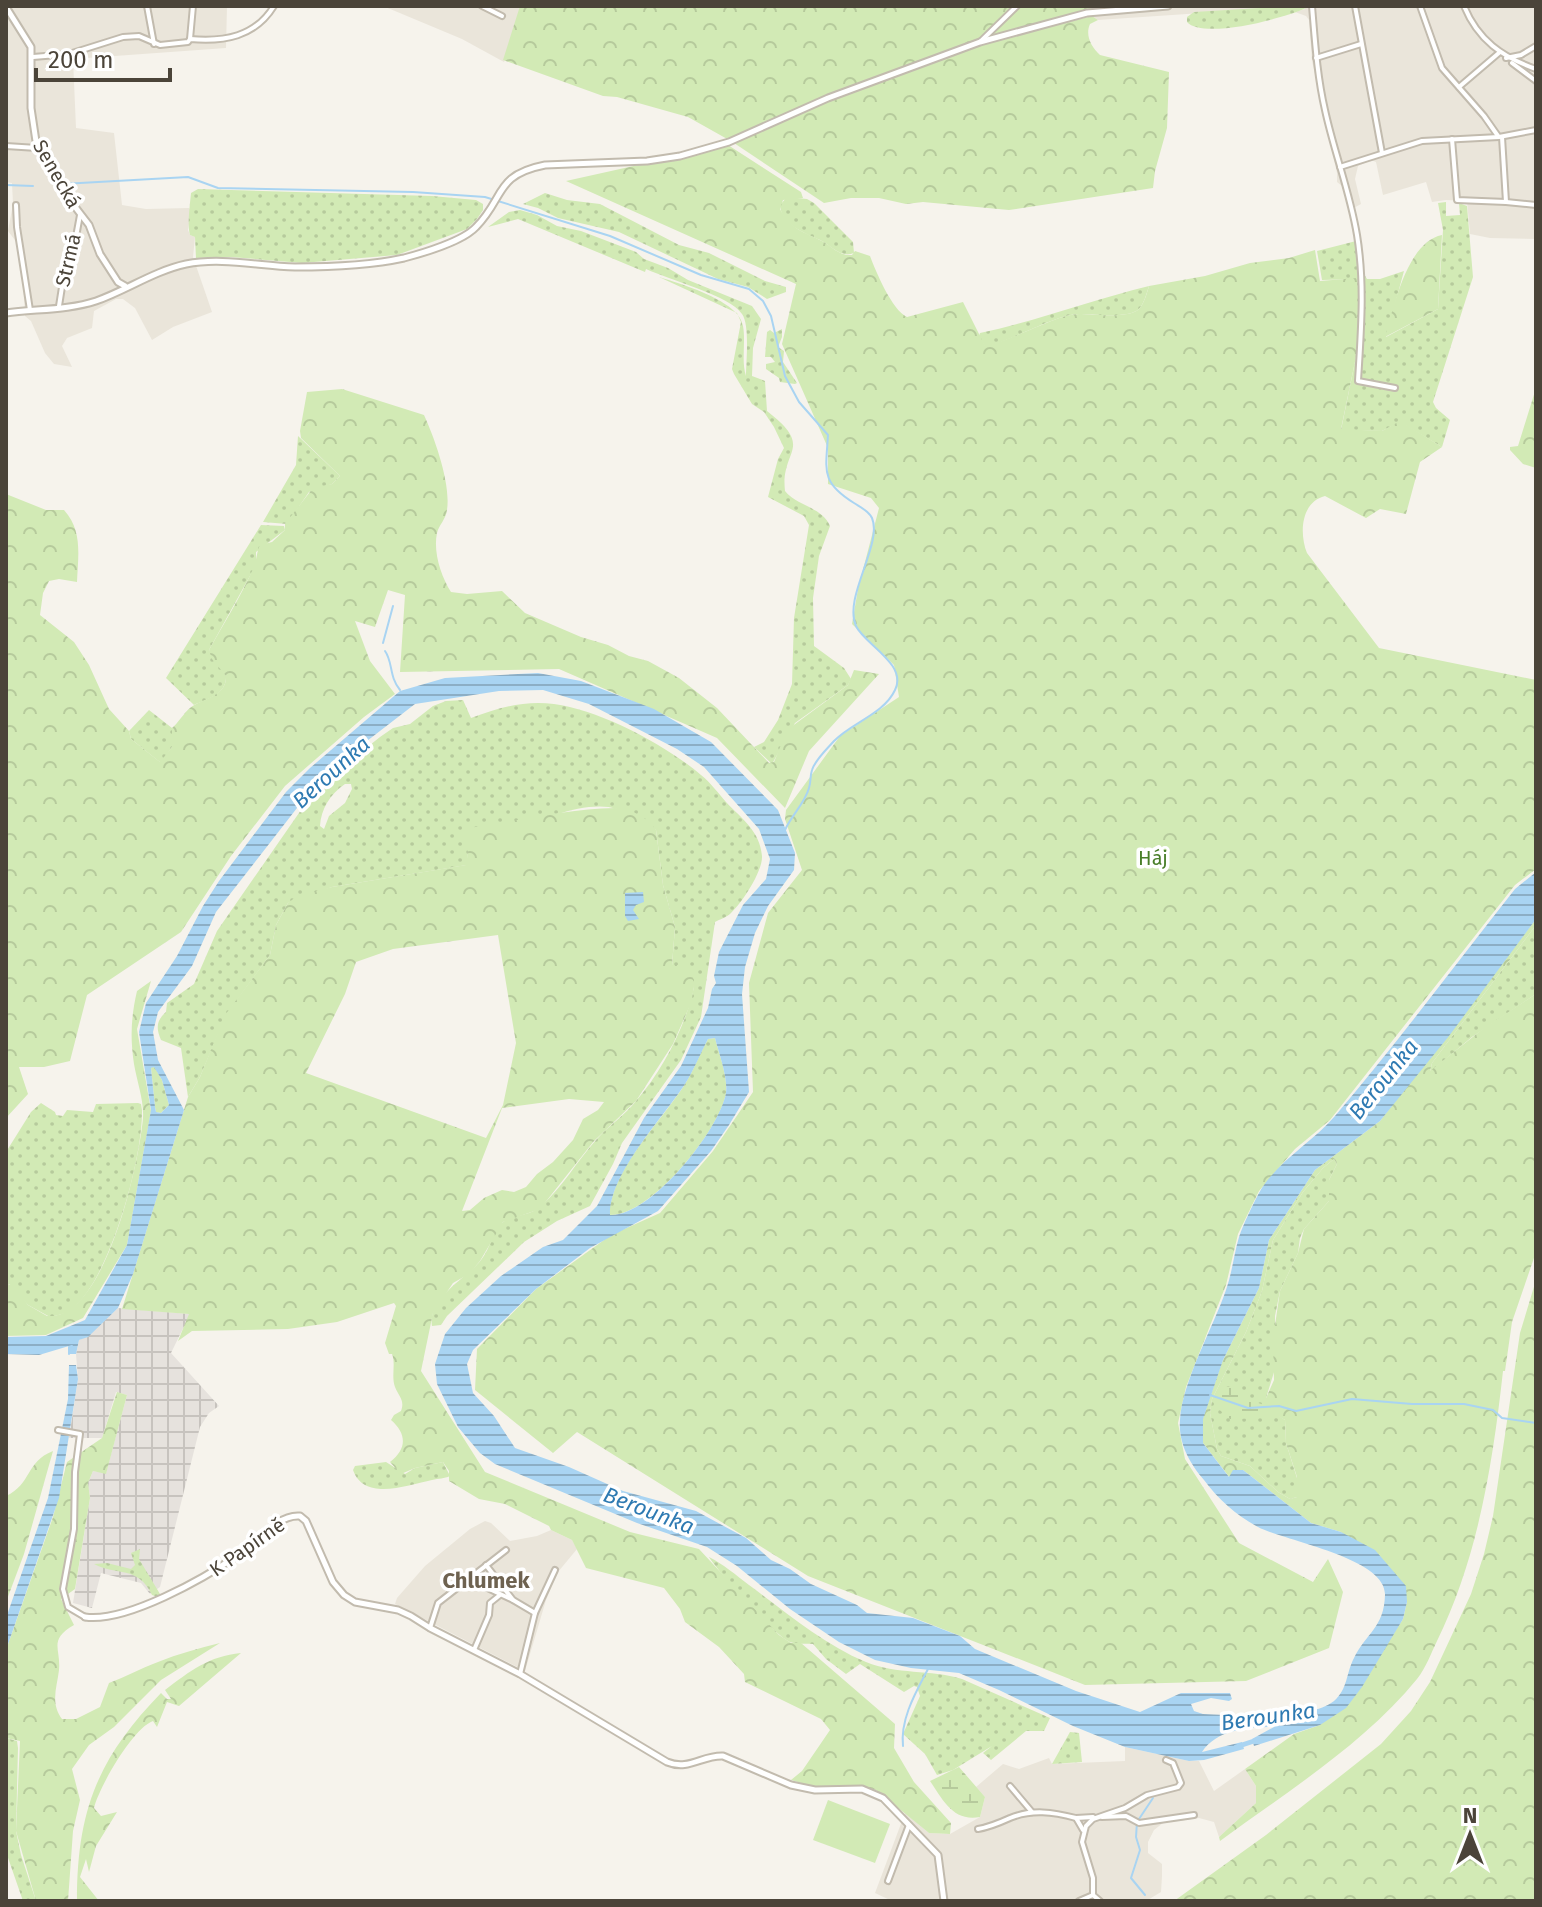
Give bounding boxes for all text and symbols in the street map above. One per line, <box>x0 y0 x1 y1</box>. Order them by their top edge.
scale bar <box>36 32 170 82</box>
text: 200 m <box>48 46 114 74</box>
street label: Senecká <box>28 136 86 212</box>
street label: Strmá <box>50 231 86 289</box>
water label: Berounka <box>287 731 376 814</box>
park label: Háj <box>1138 846 1168 870</box>
water label: Berounka <box>1343 1034 1424 1125</box>
water label: Berounka <box>600 1481 698 1540</box>
street label: K Papírně <box>205 1512 289 1582</box>
district label: Chlumek <box>442 1567 530 1594</box>
water label: Berounka <box>1219 1697 1317 1736</box>
north arrow <box>1430 1795 1510 1875</box>
text: N <box>1463 1802 1477 1829</box>

